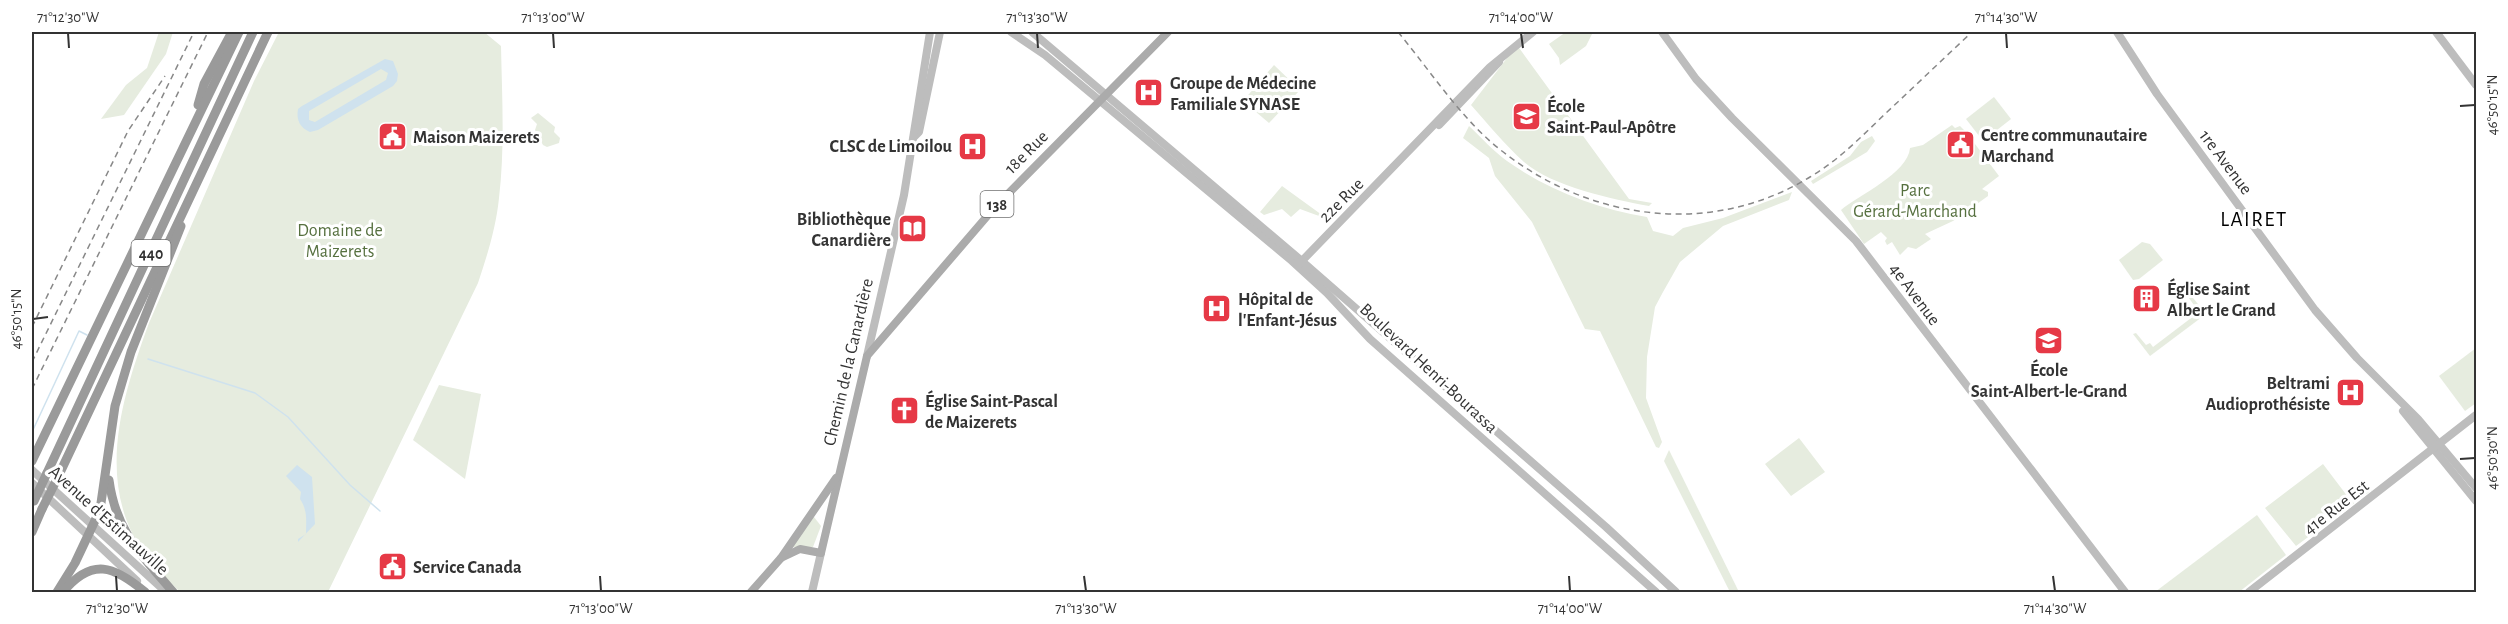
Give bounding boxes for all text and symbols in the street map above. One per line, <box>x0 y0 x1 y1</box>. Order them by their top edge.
text: 71°12'30"W <box>37 10 100 25</box>
text: 71°13'00"W <box>521 10 585 25</box>
text: 71°13'30"W <box>1006 10 1068 25</box>
text: 71°14'00"W <box>1489 10 1554 25</box>
text: 71°14'30"W <box>1975 10 2038 25</box>
text: 46°50'15"N <box>2485 74 2500 136</box>
place label: Groupe de Médecine Familiale SYNASE <box>1170 75 1316 114</box>
hospital icon: Groupe de Médecine Familiale SYNASE <box>1133 77 1165 109</box>
place label: École Saint-Paul-Apôtre <box>1547 95 1676 137</box>
school or university icon: École Saint-Paul-Apôtre <box>1510 100 1542 132</box>
public building icon: Maison Maizerets <box>376 121 408 153</box>
place label: Centre communautaire Marchand <box>1981 127 2147 166</box>
street label: 1re Avenue <box>2195 127 2255 198</box>
street label: 18e Rue <box>1002 128 1052 178</box>
place label: Maison Maizerets <box>413 129 540 147</box>
public building icon: Centre communautaire Marchand <box>1944 129 1976 161</box>
hospital icon: CLSC de Limoilou <box>957 130 989 162</box>
place label: CLSC de Limoilou <box>830 138 953 156</box>
street label: 22e Rue <box>1316 175 1367 226</box>
park label: Parc Gérard-Marchand <box>1853 182 1977 221</box>
road number: 138 <box>980 191 1014 217</box>
district label: LAIRET <box>2220 209 2288 230</box>
place label: Bibliothèque Canardière <box>797 211 891 250</box>
library icon: Bibliothèque Canardière <box>896 213 928 245</box>
park label: Domaine de Maizerets <box>297 222 383 261</box>
road number: 440 <box>132 240 170 266</box>
street label: 4e Avenue <box>1885 260 1943 329</box>
street label: Chemin de la Canardière <box>821 277 877 448</box>
place label: Église Saint Albert le Grand <box>2167 278 2276 320</box>
building icon: Église Saint Albert le Grand <box>2130 283 2162 315</box>
text: 46°50'15"N <box>9 288 24 350</box>
place label: Hôpital de l'Enfant-Jésus <box>1238 291 1337 330</box>
hospital icon: Hôpital de l'Enfant-Jésus <box>1201 293 1233 325</box>
street label: Boulevard Henri-Bourassa <box>1356 300 1501 437</box>
school or university icon: École Saint-Albert-le-Grand <box>2033 325 2065 357</box>
place label: École Saint-Albert-le-Grand <box>1971 359 2128 401</box>
place label: Beltrami Audioprothésiste <box>2206 375 2330 414</box>
hospital icon: Beltrami Audioprothésiste <box>2335 377 2367 409</box>
place label: Église Saint-Pascal de Maizerets <box>925 390 1058 432</box>
church icon: Église Saint-Pascal de Maizerets <box>888 395 920 427</box>
text: 46°50'30"N <box>2485 426 2500 490</box>
street label: Avenue d'Estimauville <box>45 463 172 579</box>
street label: 41e Rue Est <box>2301 477 2373 539</box>
public building icon: Service Canada <box>376 551 408 583</box>
place label: Service Canada <box>413 559 522 577</box>
text: 71°12'30"W <box>86 601 149 616</box>
text: 71°13'00"W <box>569 601 633 616</box>
text: 71°13'30"W <box>1055 601 1117 616</box>
text: 71°14'00"W <box>1538 601 1603 616</box>
text: 71°14'30"W <box>2024 601 2087 616</box>

